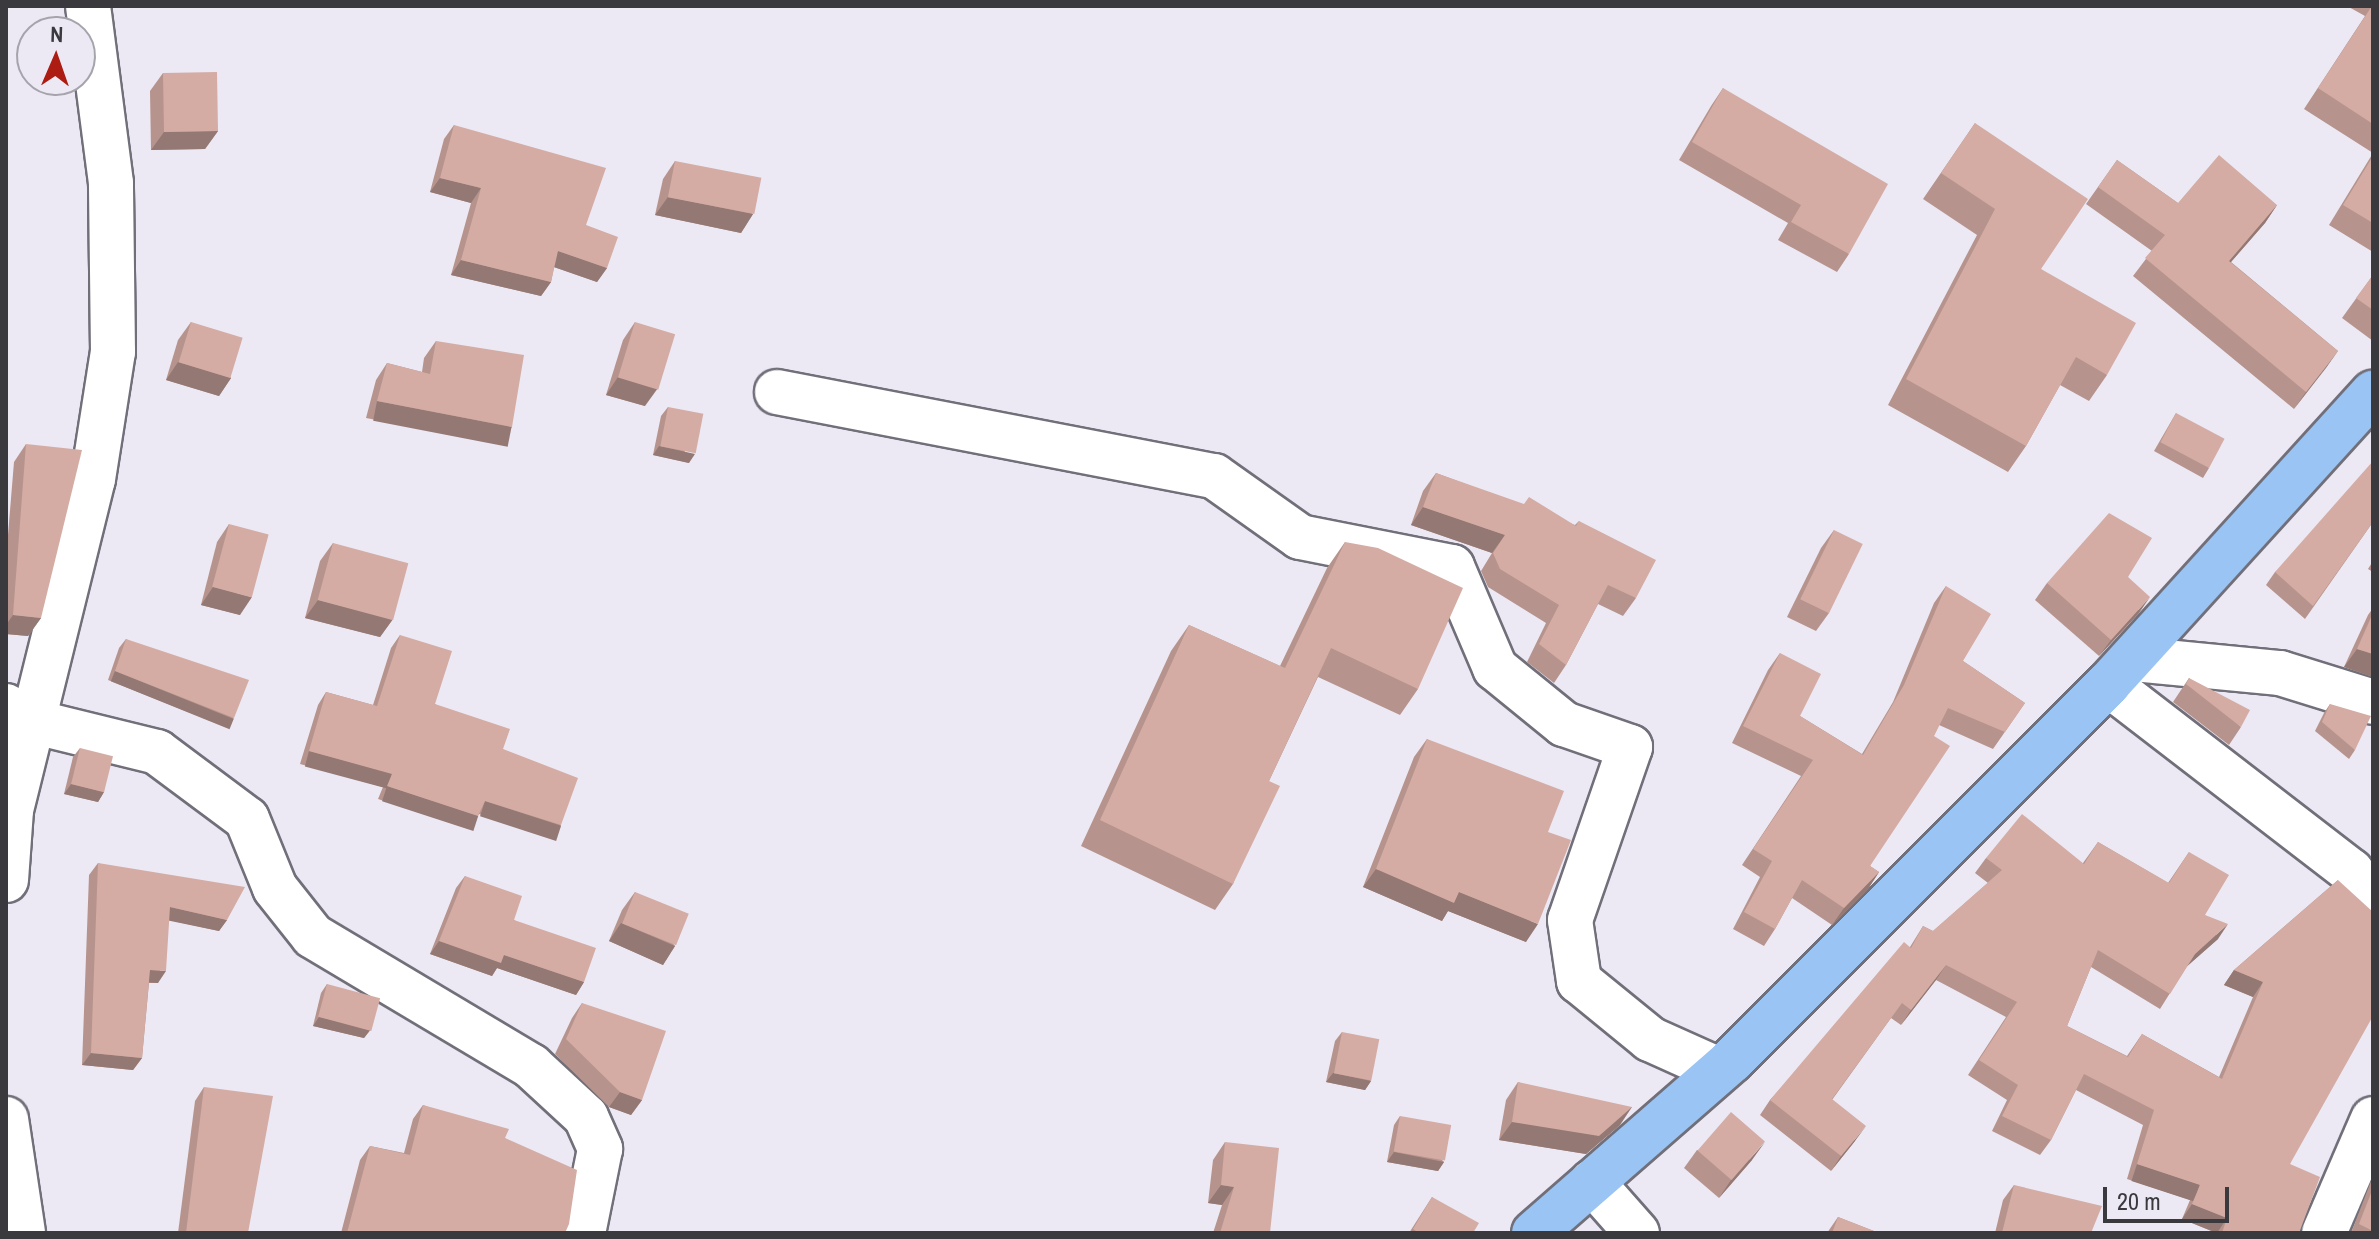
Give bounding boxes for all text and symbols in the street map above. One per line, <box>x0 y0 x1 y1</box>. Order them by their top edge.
north arrow <box>16 16 96 96</box>
text: N <box>50 19 64 49</box>
scale bar <box>2107 1171 2233 1221</box>
text: 20 m <box>2117 1185 2161 1217</box>

